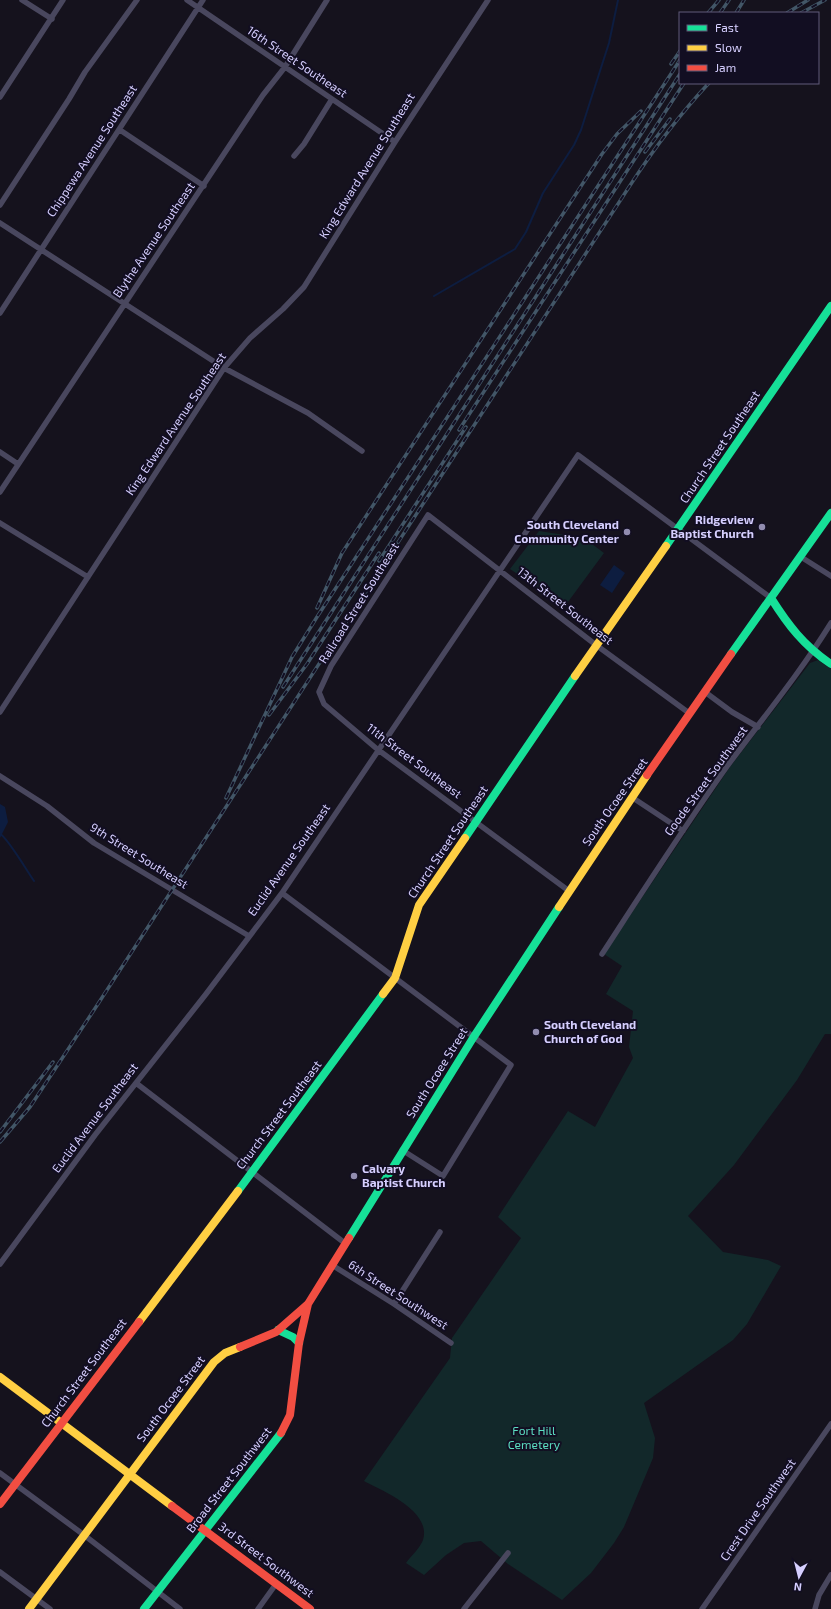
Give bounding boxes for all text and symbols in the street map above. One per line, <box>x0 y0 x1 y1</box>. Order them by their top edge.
legend <box>679 12 819 84</box>
text: Fast <box>715 20 739 34</box>
street label: 16th Street Southeast <box>245 23 351 100</box>
text: Slow <box>715 40 742 54</box>
text: Jam <box>715 60 736 74</box>
street label: Chippewa Avenue Southeast <box>43 82 139 219</box>
street label: King Edward Avenue Southeast <box>315 90 417 241</box>
street label: Blythe Avenue Southeast <box>109 179 197 300</box>
street label: King Edward Avenue Southeast <box>122 349 228 497</box>
street label: Church Street Southeast <box>676 387 762 505</box>
place label: Ridgeview Baptist Church <box>670 512 755 540</box>
place label: South Cleveland Community Center <box>514 517 619 546</box>
marker: Ridgeview Baptist Church <box>757 522 767 532</box>
marker: South Cleveland Community Center <box>622 527 632 537</box>
street label: Railroad Street Southeast <box>315 539 401 665</box>
street label: 13th Street Southeast <box>515 564 616 647</box>
street label: 11th Street Southeast <box>364 720 465 801</box>
street label: Goode Street Southwest <box>661 723 750 838</box>
street label: South Ocoee Street <box>579 754 650 848</box>
street label: Church Street Southeast <box>404 782 490 900</box>
street label: Euclid Avenue Southeast <box>244 800 333 918</box>
street label: 9th Street Southeast <box>88 819 191 891</box>
place label: South Cleveland Church of God <box>544 1017 636 1045</box>
street label: South Ocoee Street <box>403 1024 470 1120</box>
marker: South Cleveland Church of God <box>531 1027 541 1037</box>
street label: Church Street Southeast <box>233 1057 324 1172</box>
street label: Euclid Avenue Southeast <box>48 1059 140 1175</box>
place label: Calvary Baptist Church <box>362 1161 446 1189</box>
marker: Calvary Baptist Church <box>349 1171 359 1181</box>
street label: 6th Street Southwest <box>346 1257 451 1332</box>
street label: Church Street Southeast <box>38 1315 129 1430</box>
street label: South Ocoee Street <box>133 1352 207 1444</box>
park label: Fort Hill Cemetery <box>508 1423 561 1451</box>
street label: Broad Street Southwest <box>183 1424 274 1535</box>
street label: Crest Drive Southwest <box>717 1455 798 1563</box>
street label: 3rd Street Southwest <box>216 1519 317 1600</box>
north arrow <box>779 1557 819 1597</box>
text: N <box>793 1580 802 1594</box>

